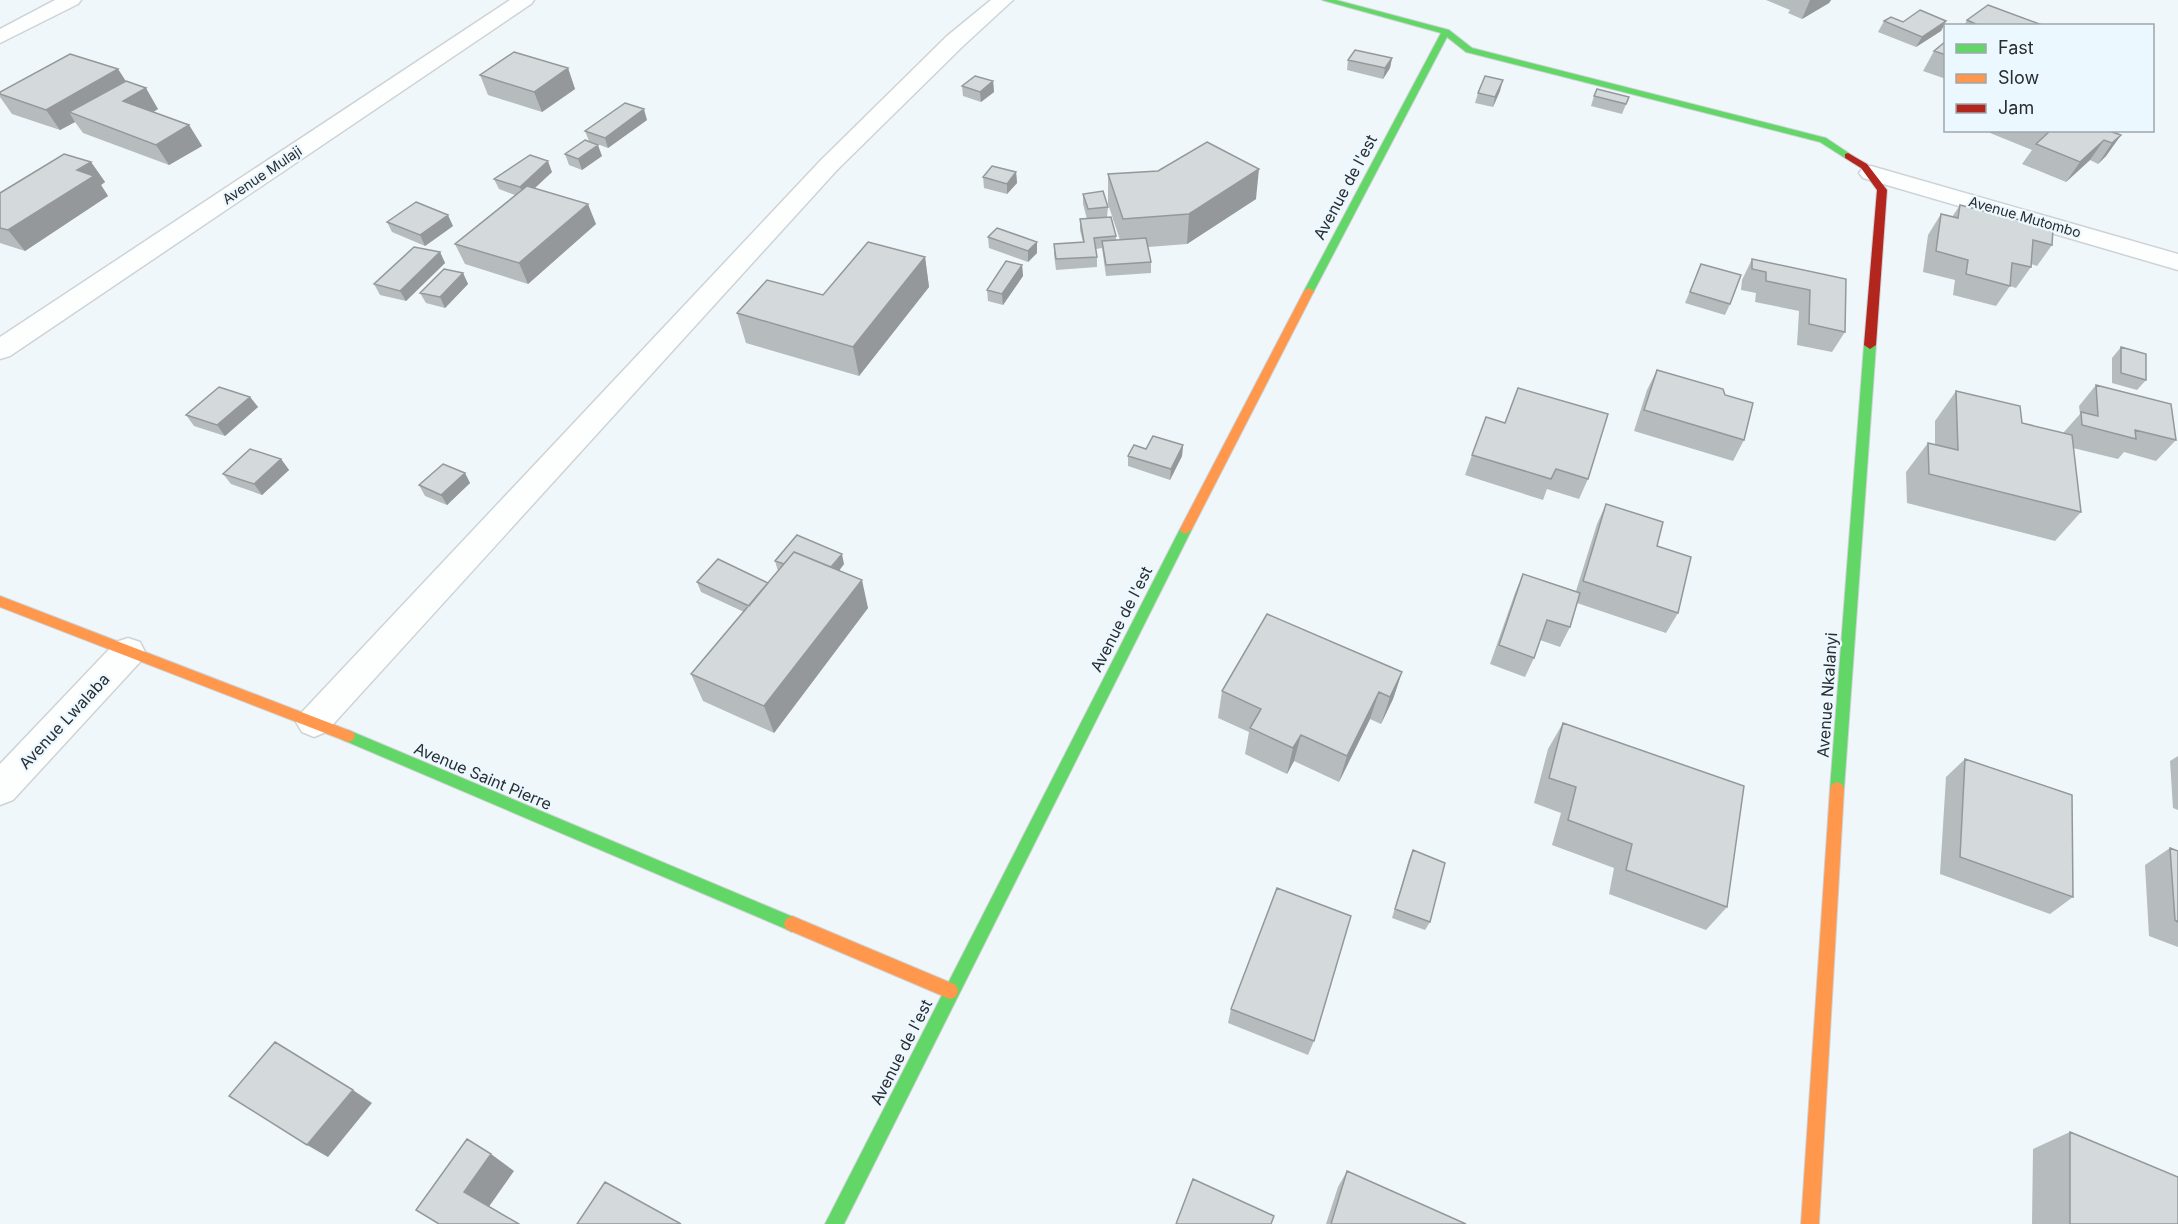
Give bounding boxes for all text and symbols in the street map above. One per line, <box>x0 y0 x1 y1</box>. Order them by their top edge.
legend <box>1944 24 2154 132</box>
text: Fast <box>1998 37 2034 58</box>
text: Slow <box>1998 67 2039 88</box>
text: Jam <box>1998 97 2034 118</box>
street label: Avenue de l'est <box>1309 131 1381 243</box>
street label: Avenue Mulaji <box>219 142 305 207</box>
street label: Avenue Mutombo <box>1967 192 2083 241</box>
street label: Avenue de l'est <box>1086 563 1156 675</box>
street label: Avenue Nkalanyi <box>1813 632 1841 758</box>
street label: Avenue Lwalaba <box>15 669 113 773</box>
street label: Avenue Saint Pierre <box>411 738 555 814</box>
street label: Avenue de l'est <box>866 996 936 1108</box>

